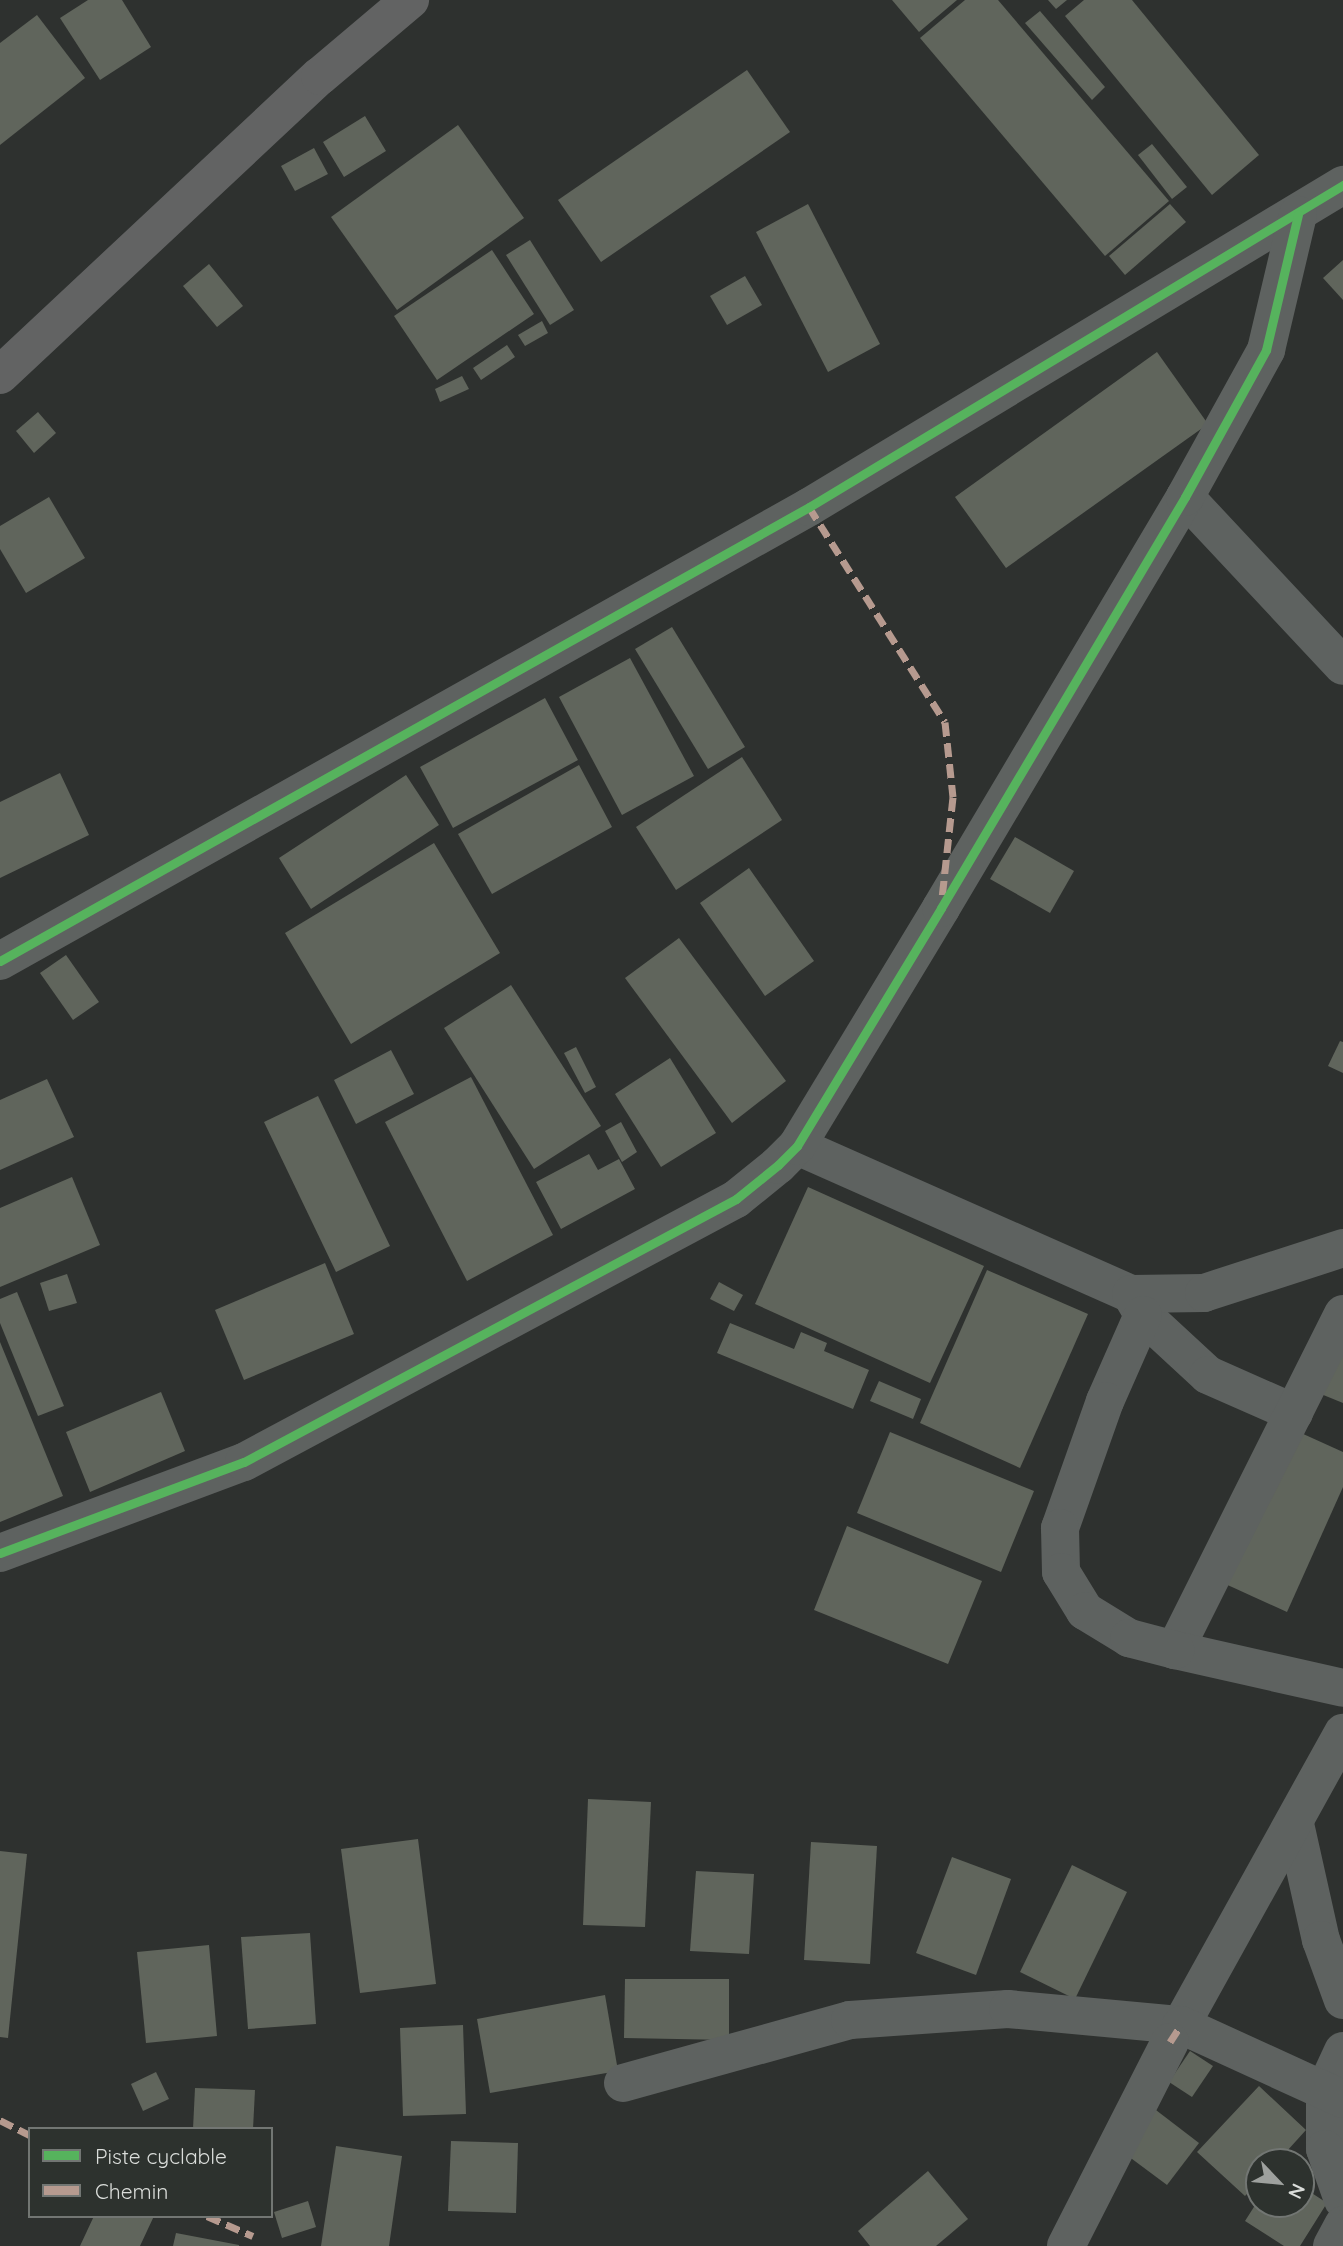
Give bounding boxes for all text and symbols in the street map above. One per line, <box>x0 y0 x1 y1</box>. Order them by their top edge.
legend <box>28 2127 273 2218</box>
text: Piste cyclable <box>95 2143 227 2169</box>
north arrow <box>1245 2148 1315 2218</box>
text: Chemin <box>95 2178 168 2204</box>
text: N <box>1283 2180 1311 2203</box>

